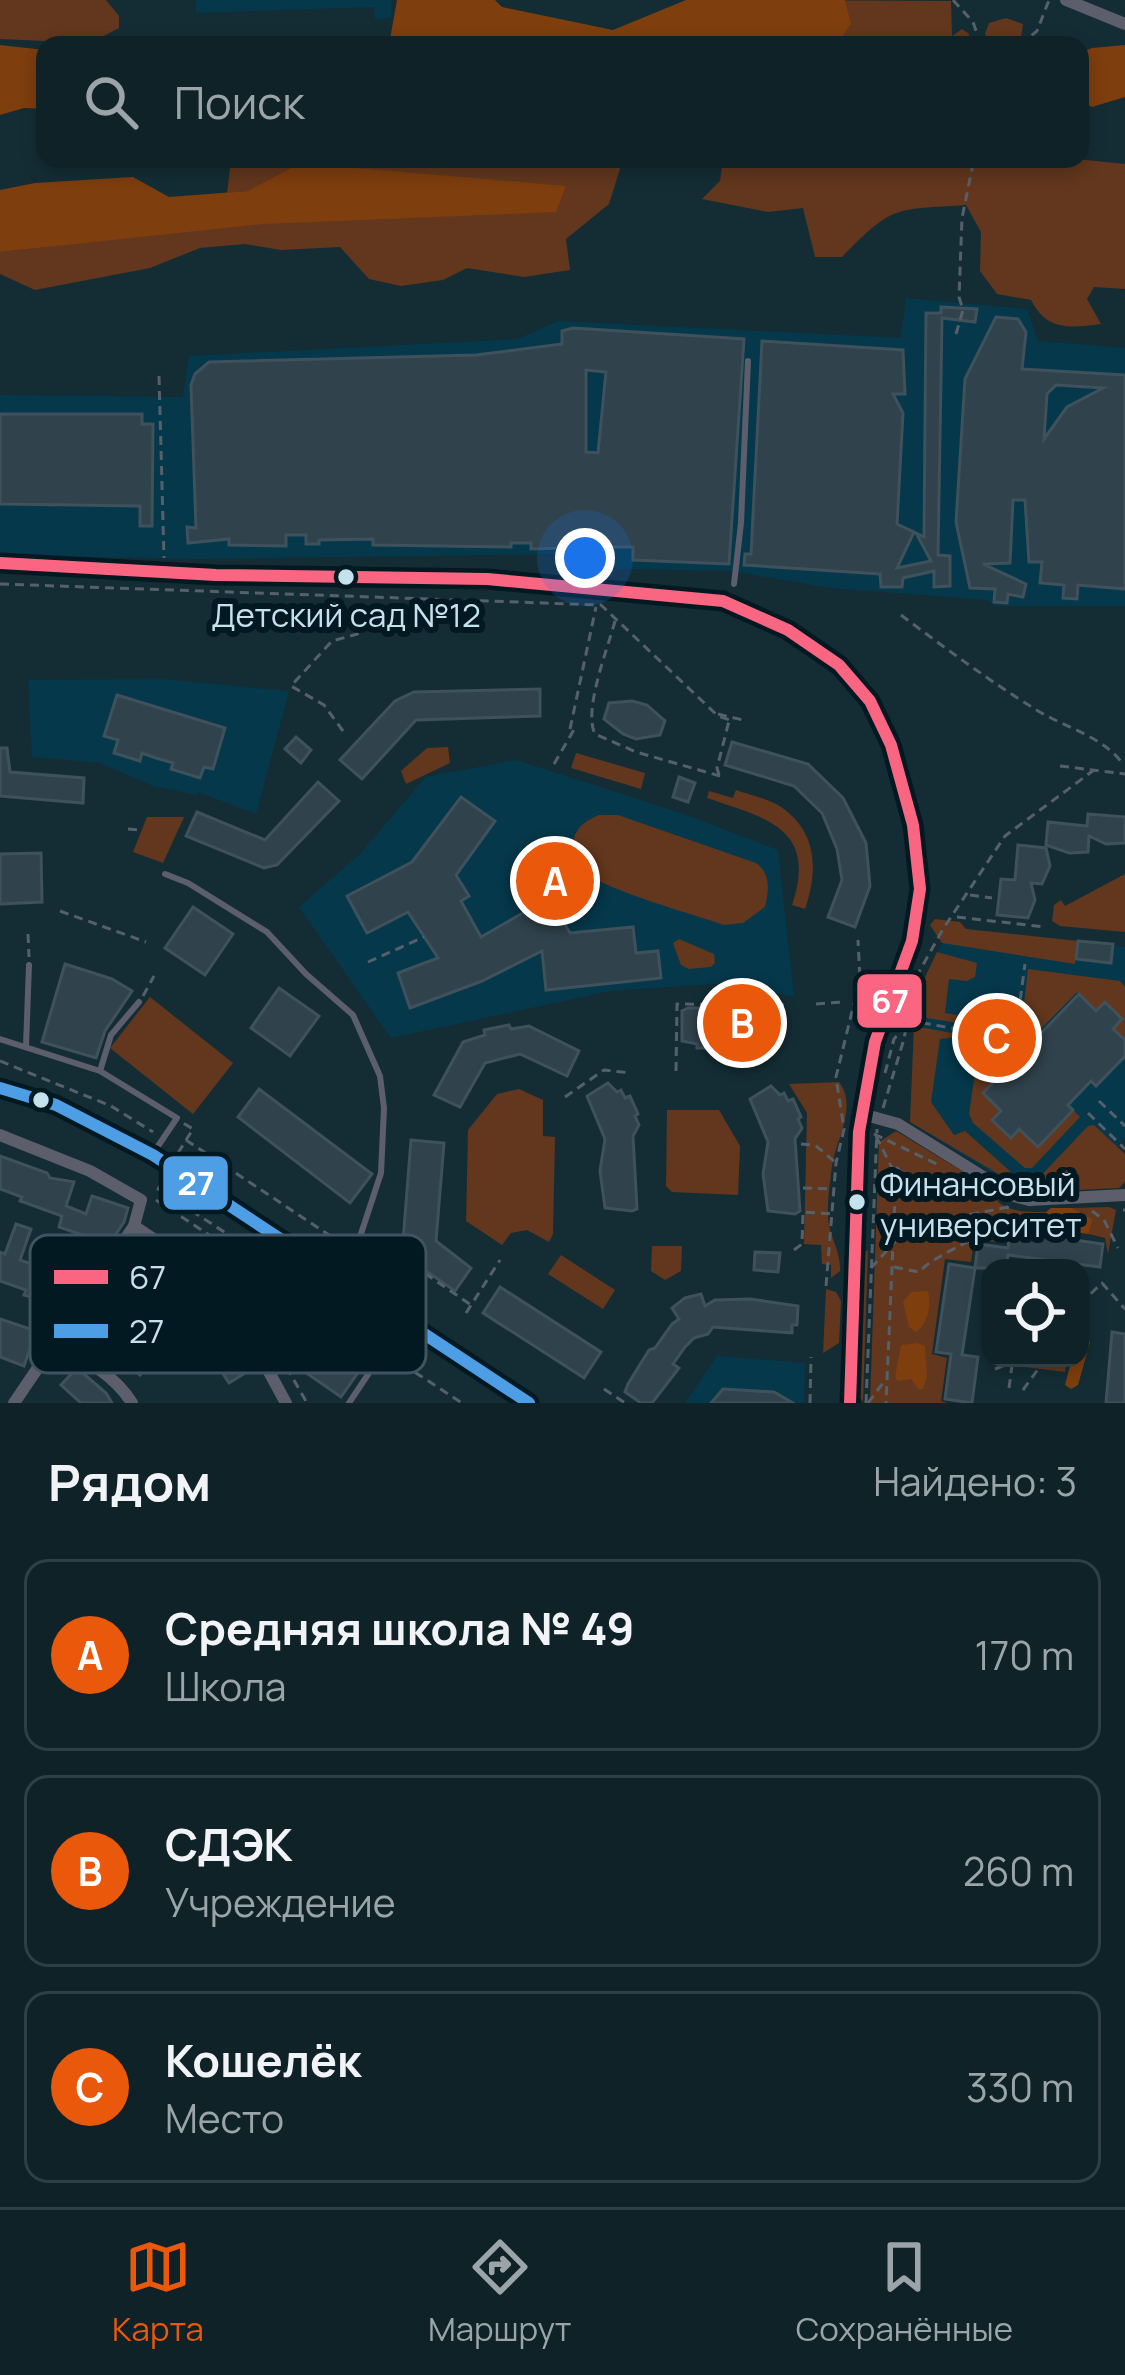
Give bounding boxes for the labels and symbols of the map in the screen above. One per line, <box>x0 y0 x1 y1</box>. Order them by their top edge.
your location <box>555 528 615 588</box>
marker: Детский сад №12 <box>335 566 357 588</box>
place label: Детский сад №12 <box>211 592 481 637</box>
pin: A <box>516 836 594 926</box>
line badge: 67 <box>855 972 924 1030</box>
pin: B <box>703 978 781 1068</box>
text: 67 <box>871 978 909 1023</box>
pin: C <box>958 993 1036 1083</box>
unlabelled marker <box>30 1089 52 1111</box>
line badge: 27 <box>161 1154 230 1212</box>
text: 27 <box>177 1160 215 1205</box>
place label: Финансовый университет <box>880 1161 1082 1247</box>
marker: Финансовый университет <box>846 1191 868 1213</box>
legend <box>30 1235 426 1373</box>
text: 67 <box>129 1254 166 1299</box>
text: 27 <box>129 1308 164 1353</box>

